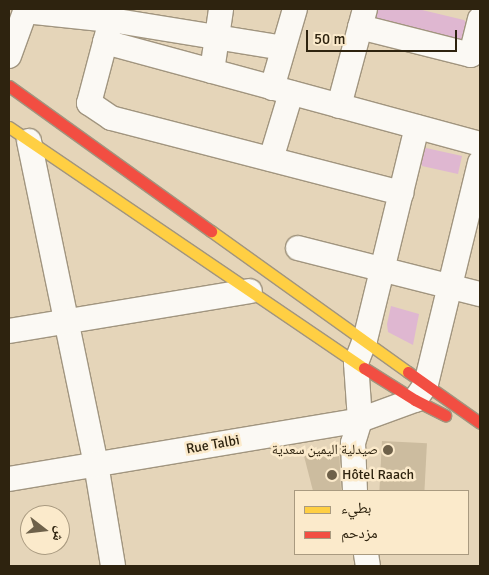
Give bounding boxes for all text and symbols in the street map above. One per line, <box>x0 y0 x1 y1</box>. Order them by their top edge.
scale bar <box>309 20 460 52</box>
text: 50 m <box>314 30 345 48</box>
street label: Rue Talbi <box>185 432 241 458</box>
place label: صيدلية اليمين سعدية <box>272 442 378 458</box>
marker: صيدلية اليمين سعدية <box>382 444 394 456</box>
place label: Hôtel Raach <box>342 467 414 483</box>
marker: Hôtel Raach <box>326 469 338 481</box>
legend <box>294 490 469 555</box>
text: بطيء <box>341 499 371 517</box>
north arrow <box>20 505 70 555</box>
text: مزدحم <box>341 524 378 542</box>
text: ش <box>49 525 69 543</box>

